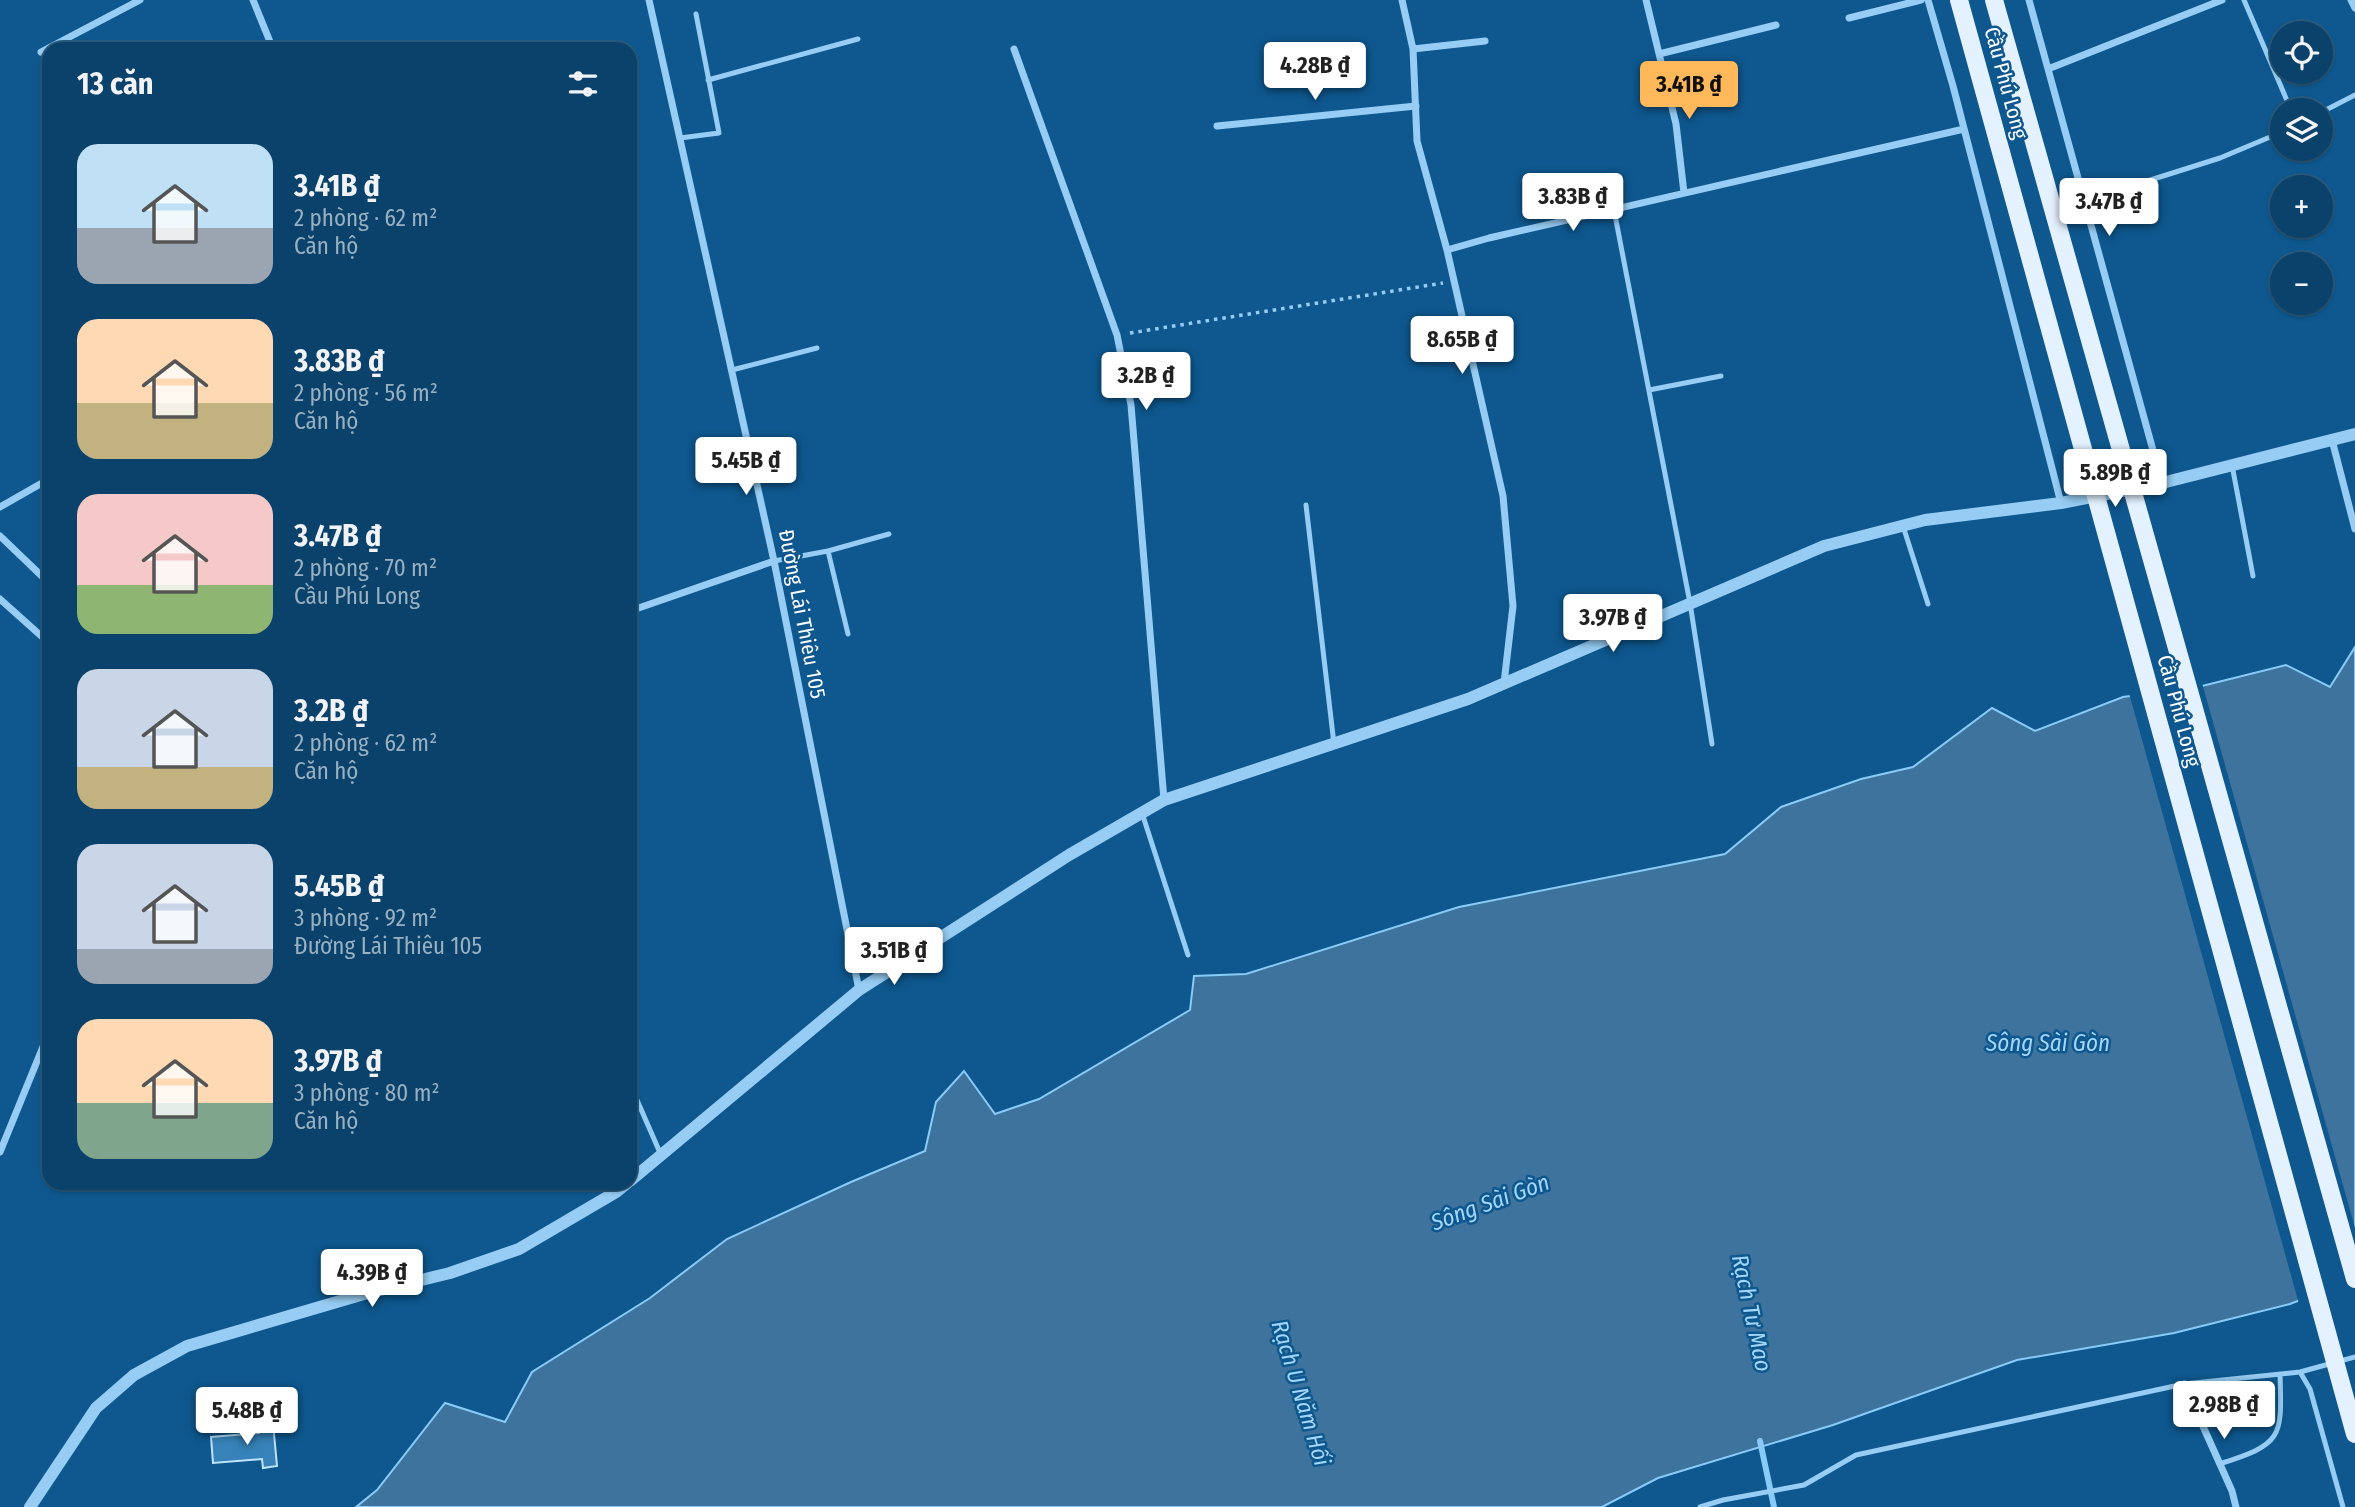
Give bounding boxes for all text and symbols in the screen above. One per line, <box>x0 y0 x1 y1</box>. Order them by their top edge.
map controls <box>2270 21 2333 315</box>
button: locate <box>2270 21 2333 84</box>
street label: Cầu Phú Long <box>1979 24 2033 142</box>
pin: 4.28B ₫ <box>1250 42 1380 102</box>
text: 4.28B ₫ <box>1280 51 1350 79</box>
pin: 3.41B ₫ <box>1624 61 1754 121</box>
icon: filters <box>564 65 602 103</box>
text: 13 căn <box>77 66 154 102</box>
text: 3.41B ₫ <box>1656 70 1722 98</box>
button: layers <box>2270 98 2333 161</box>
text: 3.41B ₫ <box>294 168 380 204</box>
icon: home <box>133 172 217 256</box>
pin: 3.83B ₫ <box>1508 174 1638 233</box>
button: + <box>2270 175 2333 238</box>
pin: 3.47B ₫ <box>2044 178 2174 238</box>
text: 3.83B ₫ <box>1538 182 1608 210</box>
text: 3.47B ₫ <box>2075 187 2143 215</box>
text: 2 phòng · 62 m² <box>294 204 437 232</box>
text: Căn hộ <box>294 232 358 260</box>
button: − <box>2270 252 2333 315</box>
pin: 8.65B ₫ <box>1397 316 1527 376</box>
text: 8.65B ₫ <box>1427 325 1497 353</box>
text: 3.83B ₫ <box>294 343 385 379</box>
icon: home <box>133 347 217 431</box>
pin: 3.2B ₫ <box>1089 352 1203 412</box>
text: 3.2B ₫ <box>1117 361 1175 389</box>
text: 2 phòng · 56 m² <box>294 379 438 407</box>
text: Căn hộ <box>294 407 358 435</box>
pin: 5.45B ₫ <box>681 438 811 497</box>
text: 5.45B ₫ <box>711 446 781 474</box>
pin: 5.89B ₫ <box>2050 449 2180 509</box>
text: 5.89B ₫ <box>2080 458 2150 486</box>
text: 3.47B ₫ <box>294 518 382 554</box>
icon: home <box>133 522 217 606</box>
street label: Đường Lái Thiêu 105 <box>773 527 831 701</box>
text: 2 phòng · 70 m² <box>294 554 437 582</box>
text: Cầu Phú Long <box>294 582 420 610</box>
pin: 3.97B ₫ <box>1548 594 1678 654</box>
text: 3.97B ₫ <box>1579 603 1647 631</box>
street label: Cầu Phú Long <box>2152 652 2206 770</box>
text: 3.2B ₫ <box>294 693 369 729</box>
icon: home <box>133 697 217 781</box>
text: 2 phòng · 62 m² <box>294 729 437 757</box>
text: Căn hộ <box>294 757 358 785</box>
text: 5.45B ₫ <box>294 868 384 904</box>
icon: home <box>133 872 217 956</box>
text: 3 phòng · 92 m² <box>294 904 437 932</box>
pin: 3.51B ₫ <box>829 928 959 987</box>
text: Đường Lái Thiêu 105 <box>294 932 482 960</box>
text: 3.51B ₫ <box>861 936 927 964</box>
water label: Sông Sài Gòn <box>1985 1029 2110 1057</box>
text: 3.97B ₫ <box>294 1043 382 1079</box>
icon: home <box>133 1047 217 1131</box>
text: 3 phòng · 80 m² <box>294 1079 440 1107</box>
text: Căn hộ <box>294 1107 358 1135</box>
water label: Sông Sài Gòn <box>1426 1168 1553 1237</box>
pin: 4.39B ₫ <box>307 1250 437 1309</box>
water label: Rạch Tư Mao <box>1726 1252 1778 1374</box>
text: 4.39B ₫ <box>337 1258 407 1286</box>
water label: Rạch U Năm Hối <box>1266 1317 1336 1469</box>
pin: 2.98B ₫ <box>2159 1382 2289 1441</box>
pin: 5.48B ₫ <box>182 1388 312 1447</box>
text: 2.98B ₫ <box>2189 1390 2259 1418</box>
text: 5.48B ₫ <box>212 1396 282 1424</box>

